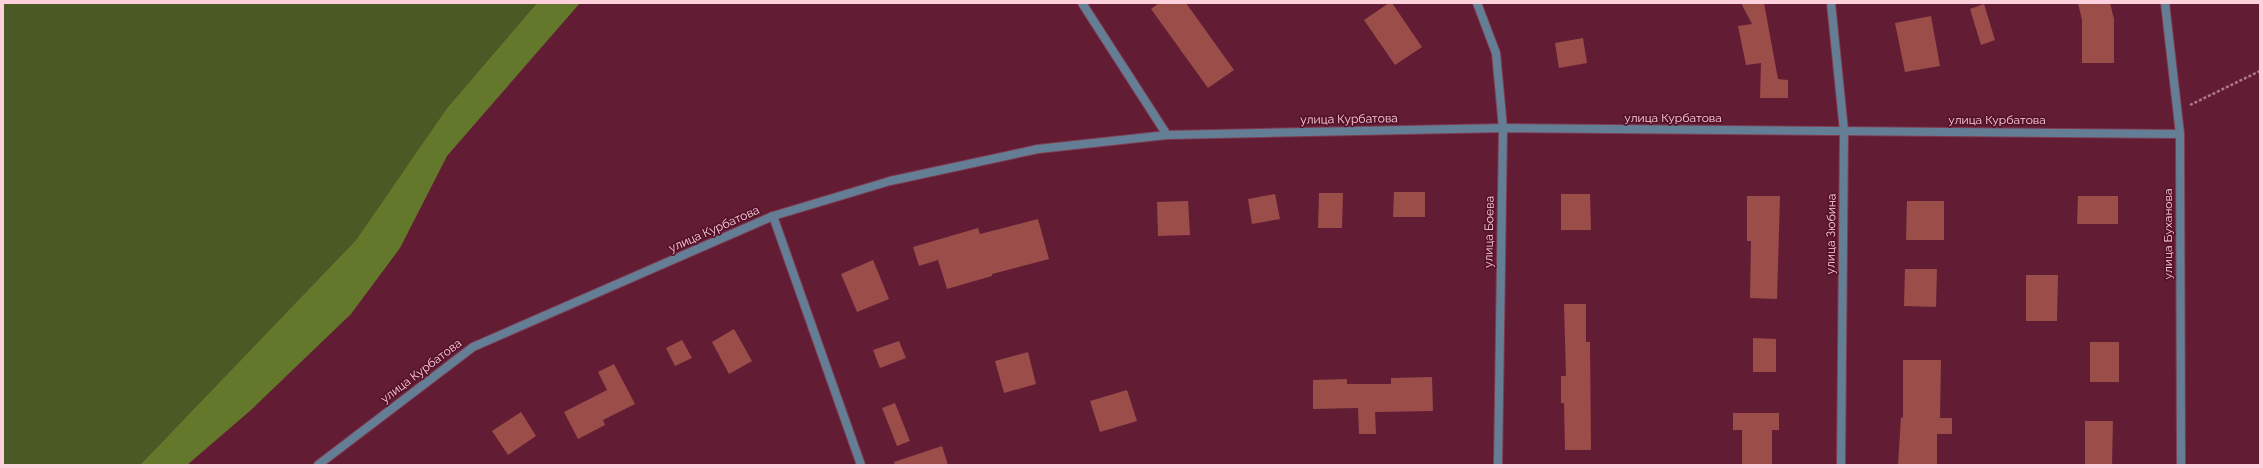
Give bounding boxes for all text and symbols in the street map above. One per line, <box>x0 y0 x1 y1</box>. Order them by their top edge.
street label: улица Курбатова <box>1300 111 1398 127</box>
street label: улица Курбатова <box>1624 111 1722 125</box>
street label: улица Курбатова <box>1948 113 2046 127</box>
street label: улица Буханова <box>2161 189 2175 279</box>
street label: улица Зюбина <box>1823 193 1839 275</box>
street label: улица Боева <box>1481 196 1497 268</box>
street label: улица Курбатова <box>667 203 761 255</box>
street label: улица Курбатова <box>378 336 464 406</box>

